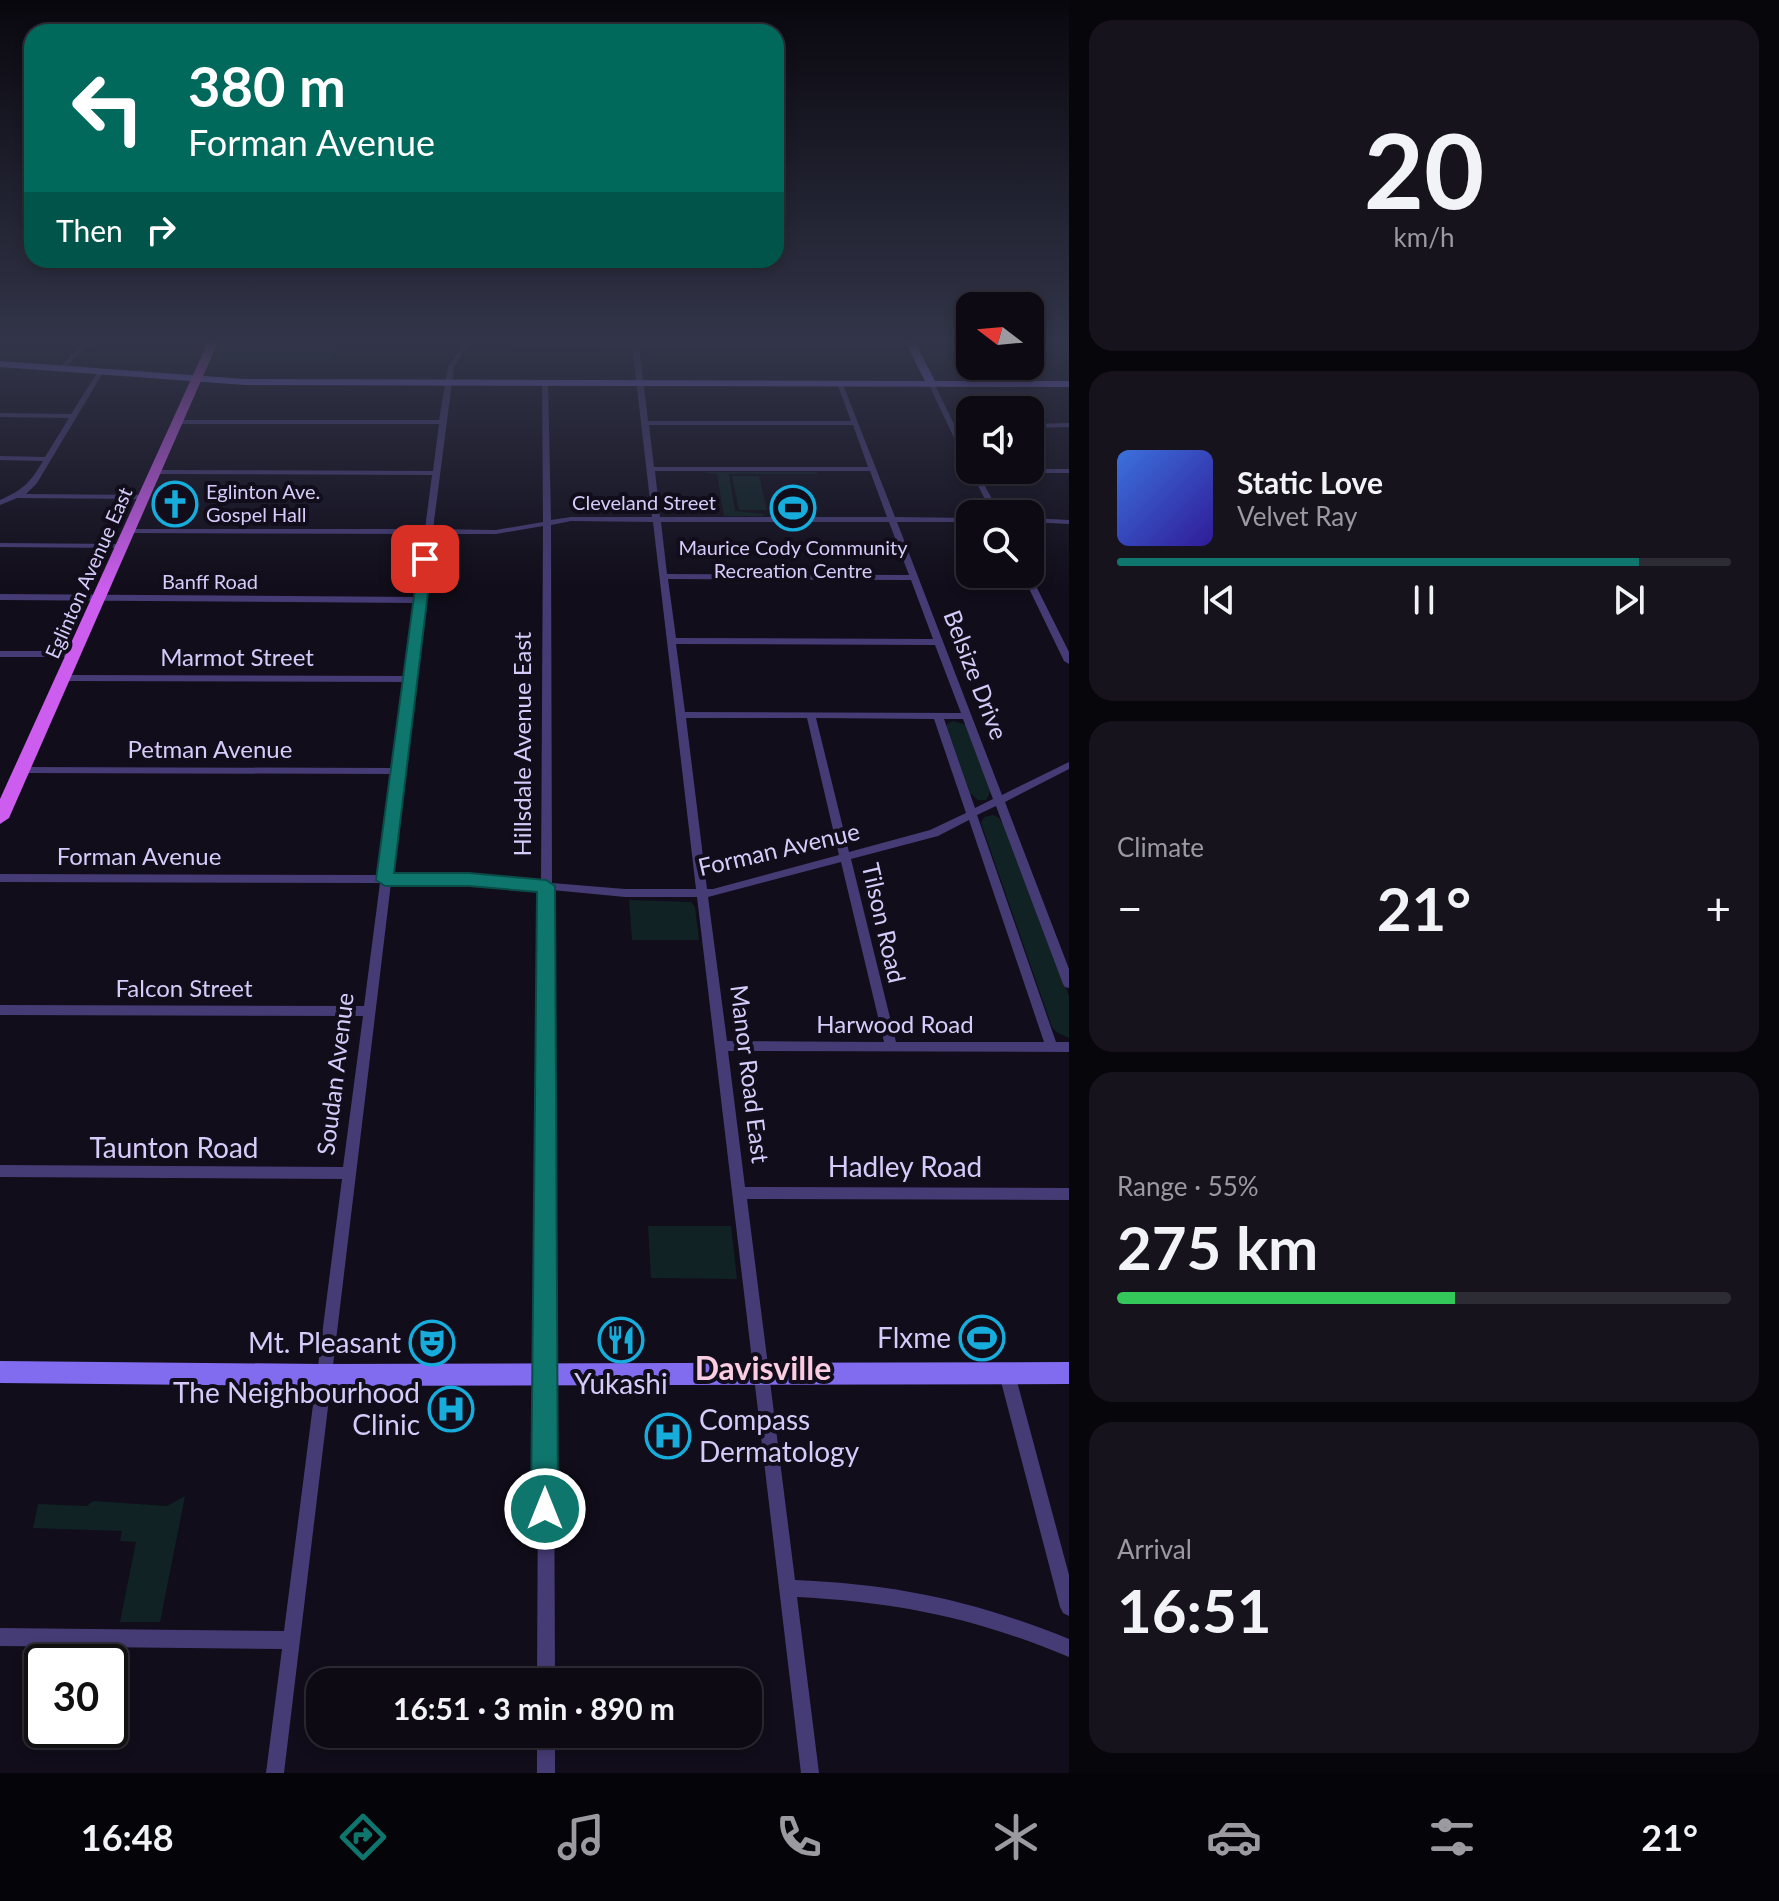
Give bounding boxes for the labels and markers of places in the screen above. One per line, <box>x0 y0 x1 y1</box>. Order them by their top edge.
place label: Eglinton Ave. Gospel Hall <box>206 479 320 526</box>
church icon: Eglinton Ave. Gospel Hall <box>151 480 199 528</box>
sports icon: Maurice Cody Community Recreation Centre <box>769 484 817 532</box>
pin <box>391 525 459 593</box>
place label: Maurice Cody Community Recreation Centre <box>678 535 908 582</box>
sports icon: Flxme <box>958 1314 1006 1362</box>
restaurant icon: Yukashi <box>597 1316 645 1364</box>
theatre icon: Mt. Pleasant <box>408 1319 456 1367</box>
place label: Flxme <box>877 1320 951 1354</box>
place label: Mt. Pleasant <box>248 1325 401 1359</box>
place label: Yukashi <box>574 1366 668 1400</box>
place label: The Neighbourhood Clinic <box>173 1375 420 1441</box>
hospital icon: The Neighbourhood Clinic <box>427 1385 475 1433</box>
place label: Compass Dermatology <box>699 1402 860 1468</box>
hospital icon: Compass Dermatology <box>644 1412 692 1460</box>

